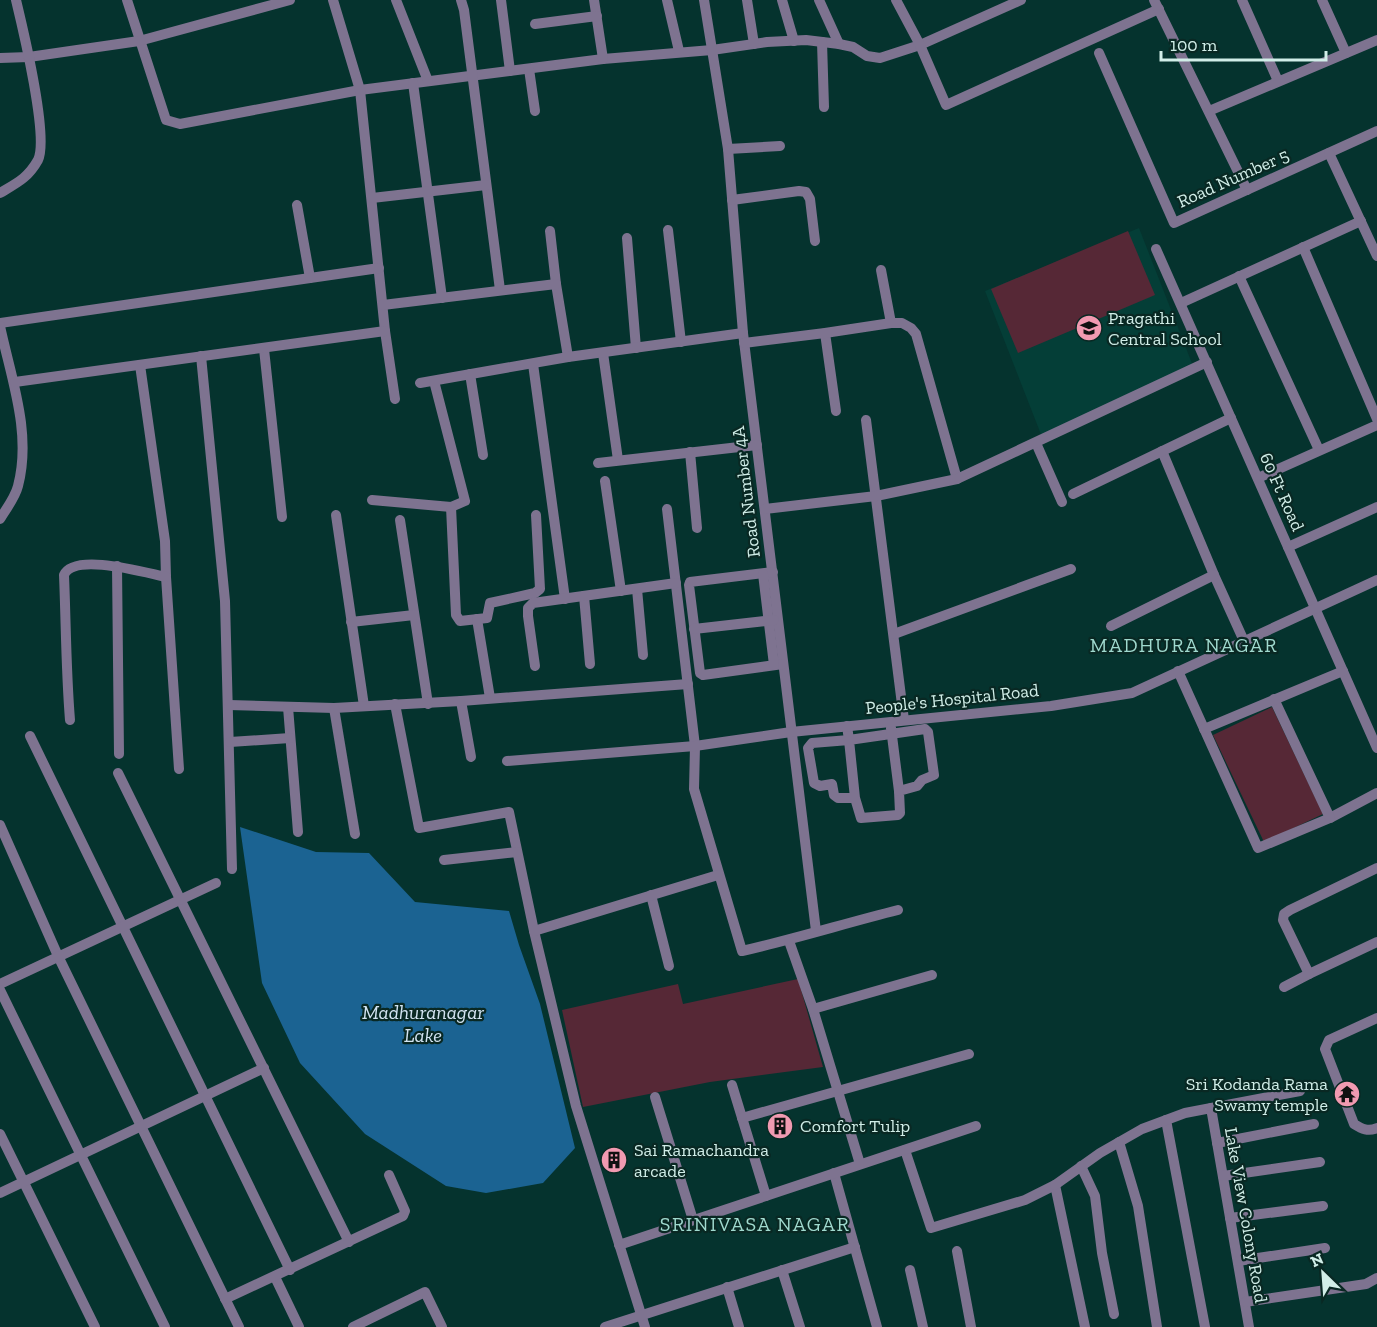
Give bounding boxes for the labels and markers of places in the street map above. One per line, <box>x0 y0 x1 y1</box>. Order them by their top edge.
place label: Pragathi Central School <box>1108 307 1222 350</box>
school or university icon: Pragathi Central School <box>1074 313 1104 343</box>
place label: Sri Kodanda Rama Swamy temple <box>1186 1073 1328 1116</box>
temple icon: Sri Kodanda Rama Swamy temple <box>1332 1079 1362 1109</box>
building icon: Comfort Tulip <box>765 1111 795 1141</box>
place label: Comfort Tulip <box>800 1115 910 1137</box>
place label: Sai Ramachandra arcade <box>634 1139 769 1182</box>
building icon: Sai Ramachandra arcade <box>599 1145 629 1175</box>

